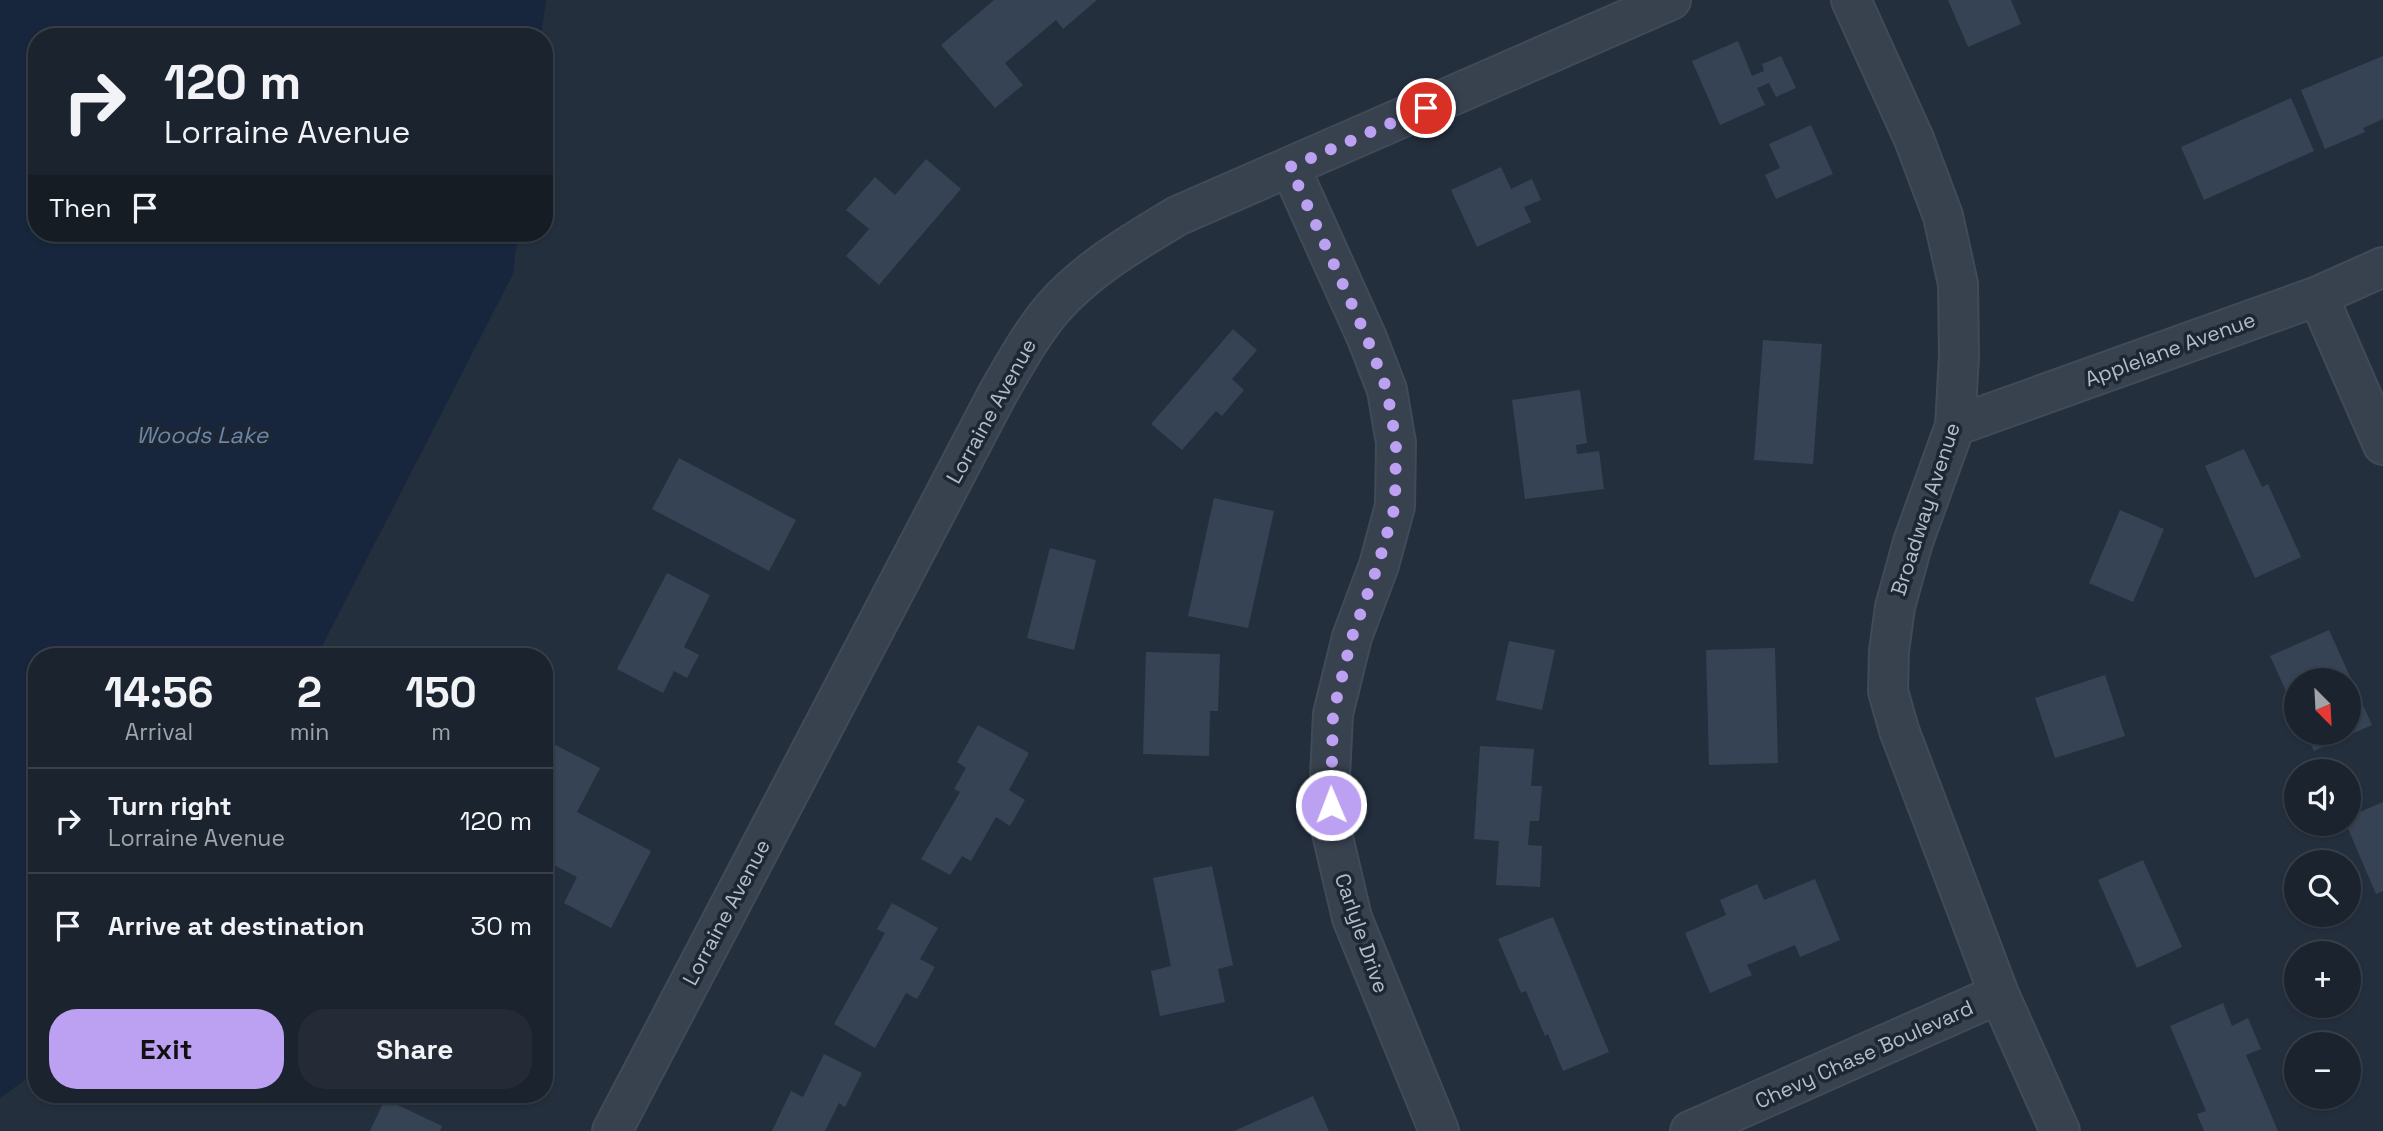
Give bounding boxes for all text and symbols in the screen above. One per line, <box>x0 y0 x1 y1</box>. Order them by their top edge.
text: 120 m <box>164 51 301 113</box>
icon: right <box>49 56 140 147</box>
pin <box>1396 78 1456 138</box>
icon: arrive <box>1407 89 1445 127</box>
text: Lorraine Avenue <box>164 112 410 152</box>
icon: arrive <box>126 189 164 227</box>
text: Then <box>49 191 112 225</box>
street label: Applelane Avenue <box>2081 306 2259 392</box>
street label: Lorraine Avenue <box>940 334 1042 488</box>
street label: Broadway Avenue <box>1884 419 1966 599</box>
water label: Woods Lake <box>136 420 270 450</box>
text: 14:56 <box>104 666 214 719</box>
text: 2 <box>297 666 322 719</box>
text: 150 <box>405 666 477 719</box>
north arrow <box>2284 668 2361 746</box>
map controls <box>2284 668 2361 1109</box>
text: Arrival <box>125 717 193 747</box>
text: min <box>290 717 329 747</box>
text: m <box>431 717 451 747</box>
button: sound <box>2284 759 2361 836</box>
position arrow <box>1294 768 1368 842</box>
text: Turn right <box>108 789 232 823</box>
icon: right <box>49 802 87 840</box>
text: 120 m <box>460 804 532 838</box>
text: Lorraine Avenue <box>108 823 285 853</box>
street label: Lorraine Avenue <box>676 834 776 990</box>
button: search <box>2284 850 2361 927</box>
street label: Carlyle Drive <box>1329 870 1395 996</box>
icon: arrive <box>49 907 87 945</box>
text: Arrive at destination <box>108 909 365 943</box>
text: 30 m <box>471 909 532 943</box>
button: + <box>2284 941 2361 1018</box>
street label: Chevy Chase Boulevard <box>1751 994 1977 1114</box>
button: Exit <box>49 1009 284 1089</box>
button: Share <box>298 1009 532 1089</box>
button: − <box>2284 1032 2361 1109</box>

